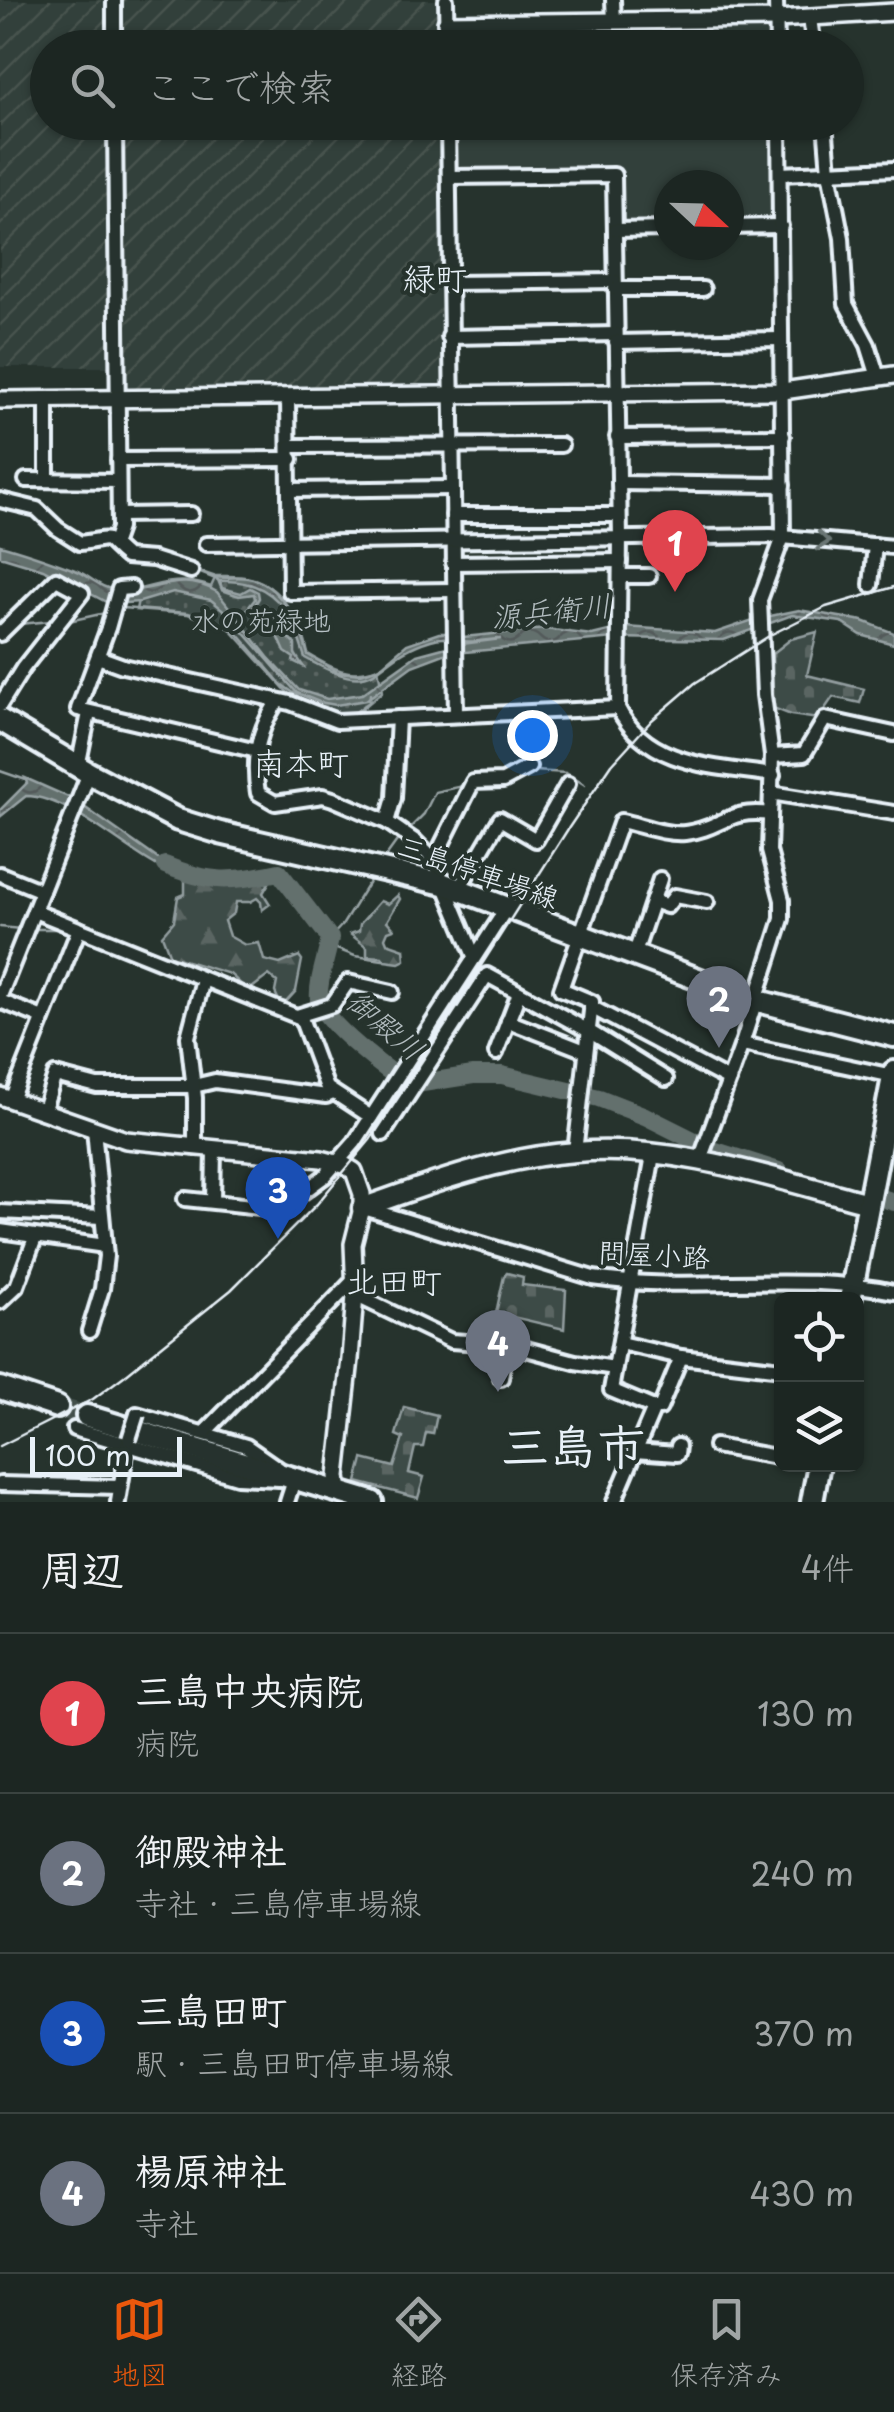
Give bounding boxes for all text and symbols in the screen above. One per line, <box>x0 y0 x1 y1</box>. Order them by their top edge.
search box <box>30 30 864 140</box>
text: ここで検索 <box>145 57 335 114</box>
icon: search <box>65 58 120 113</box>
north arrow <box>654 170 744 260</box>
district label: 緑町 <box>403 253 467 301</box>
pin: 1 <box>642 510 708 592</box>
one-way arrow <box>815 529 831 551</box>
water label: 源兵衛川 <box>489 581 613 638</box>
park label: 水の苑緑地 <box>191 598 331 641</box>
your location <box>507 710 558 761</box>
district label: 南本町 <box>253 738 349 786</box>
street label: 三島停車場線 <box>392 823 565 918</box>
pin: 2 <box>686 966 752 1048</box>
water label: 御殿川 <box>338 978 436 1070</box>
pin: 3 <box>246 1156 310 1239</box>
street label: 問屋小路 <box>597 1229 711 1278</box>
district label: 北田町 <box>346 1256 442 1304</box>
map controls <box>774 1292 864 1472</box>
button: locate <box>774 1292 864 1382</box>
pin: 4 <box>466 1310 530 1392</box>
button: layers <box>774 1382 864 1472</box>
district label: 三島市 <box>501 1408 645 1480</box>
scale bar <box>30 1432 182 1476</box>
text: 100 m <box>45 1433 131 1476</box>
text: 周辺 <box>40 1536 124 1599</box>
text: 4件 <box>801 1543 854 1591</box>
text: 三島中央病院 <box>135 1661 363 1718</box>
text: 1 <box>65 1689 80 1737</box>
text: 130 m <box>757 1689 854 1737</box>
text: 病院 <box>135 1718 199 1766</box>
text: 御殿神社 <box>135 1821 287 1878</box>
text: 2 <box>61 1849 84 1897</box>
text: 240 m <box>751 1849 854 1897</box>
text: 寺社 · 三島停車場線 <box>135 1878 421 1926</box>
text: 三島田町 <box>135 1981 287 2038</box>
text: 3 <box>62 2009 83 2057</box>
text: 370 m <box>753 2009 854 2057</box>
text: 駅 · 三島田町停車場線 <box>135 2038 453 2086</box>
text: 楊原神社 <box>135 2141 287 2198</box>
text: 4 <box>62 2169 83 2217</box>
text: 430 m <box>749 2169 854 2217</box>
text: 寺社 <box>135 2198 199 2246</box>
tab: 地図 <box>112 2292 168 2395</box>
tab: 経路 <box>391 2292 447 2395</box>
tab: 保存済み <box>670 2292 782 2395</box>

